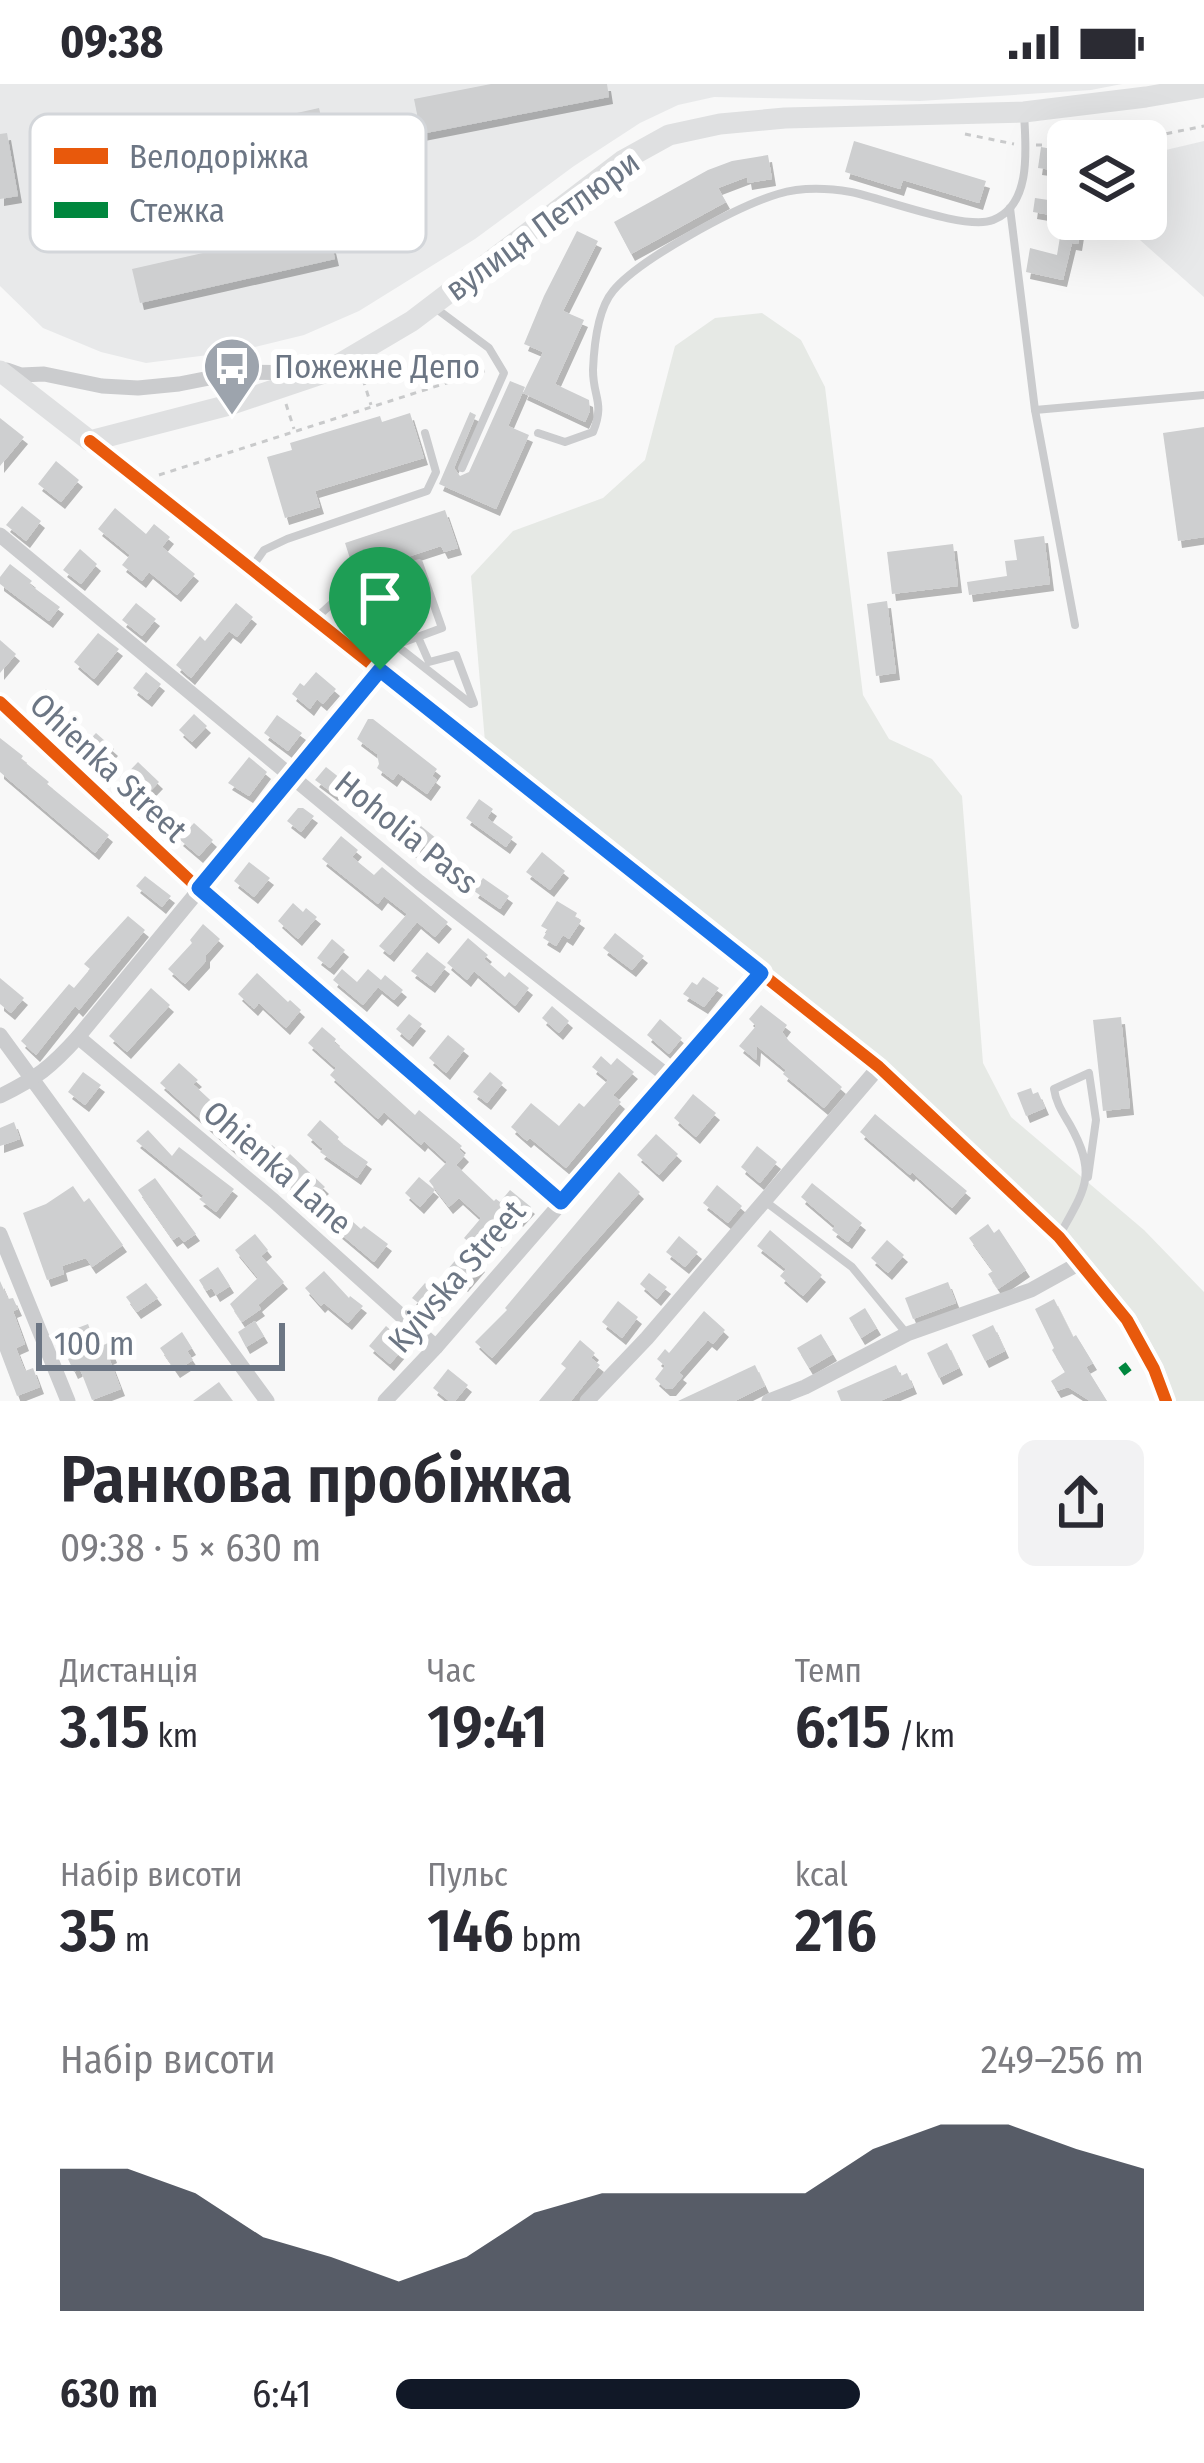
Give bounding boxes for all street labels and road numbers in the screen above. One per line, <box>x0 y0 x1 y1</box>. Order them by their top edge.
street label: вулиця Петлюри <box>438 142 647 310</box>
street label: Ohienka Street <box>22 685 195 851</box>
street label: Hoholia Pass <box>327 763 486 903</box>
street label: Ohienka Lane <box>195 1093 360 1243</box>
street label: Kyivska Street <box>380 1192 534 1361</box>

